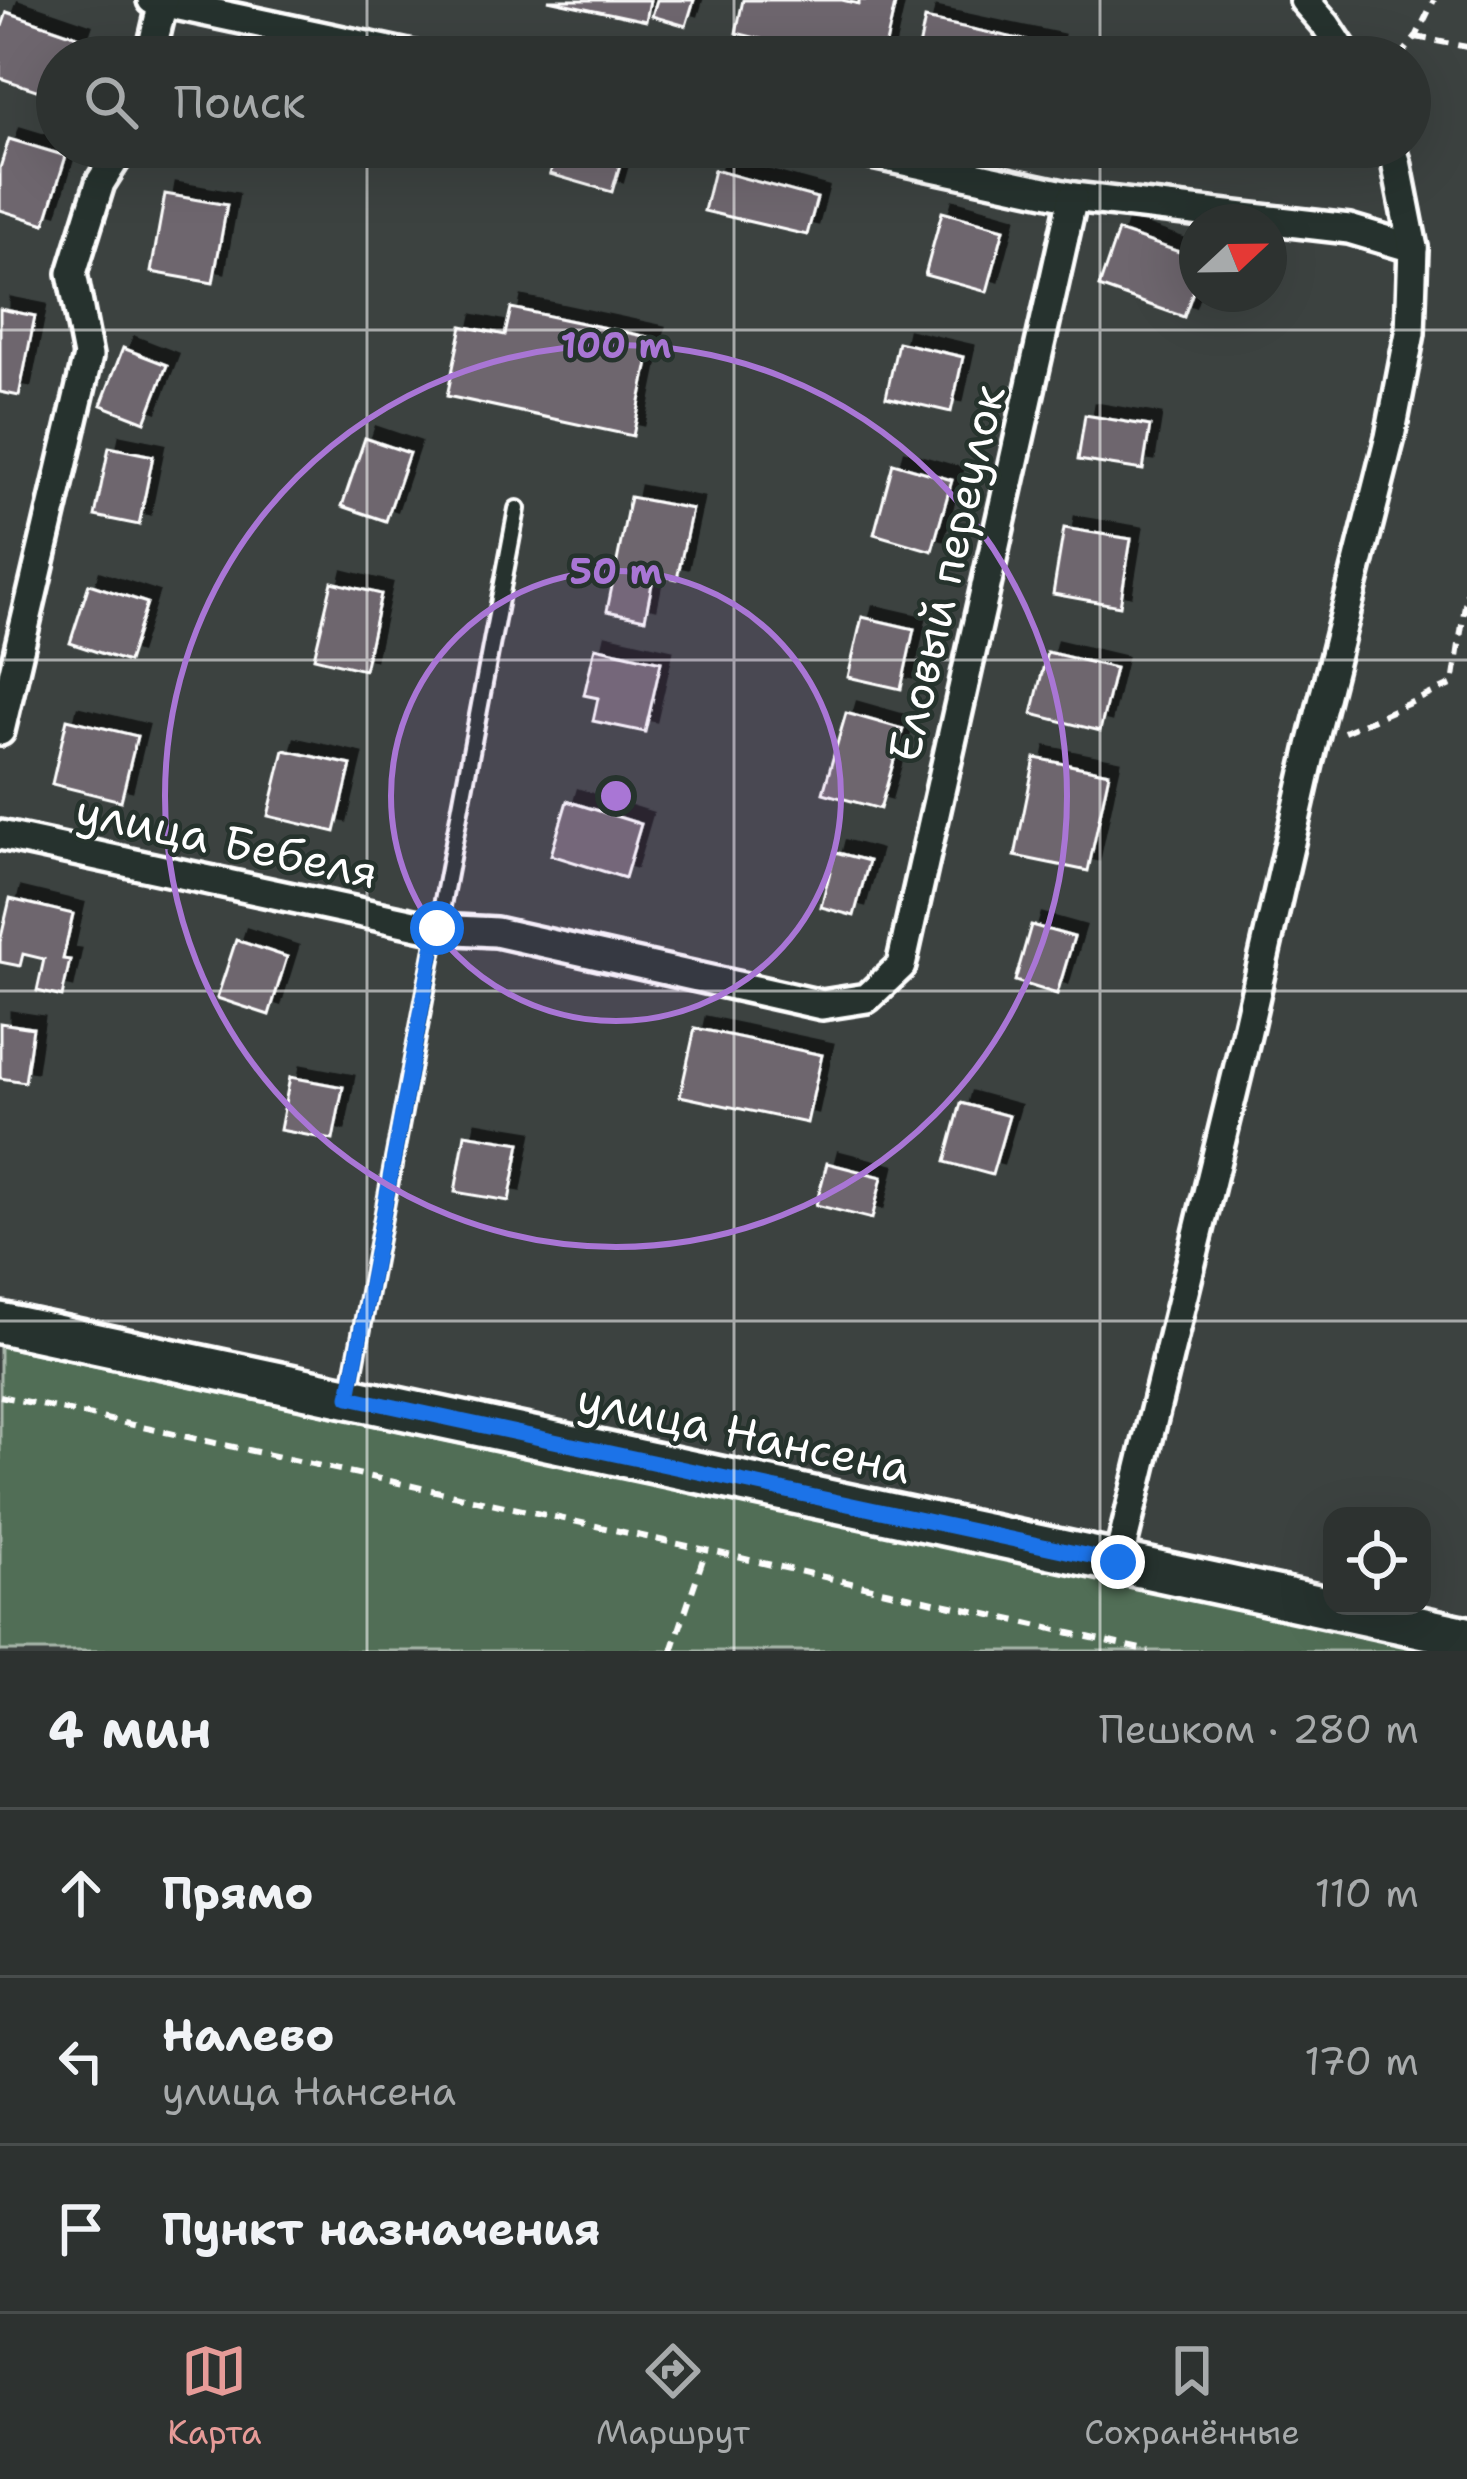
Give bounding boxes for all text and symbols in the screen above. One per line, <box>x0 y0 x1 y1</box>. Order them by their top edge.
search box <box>36 36 1431 168</box>
icon: search <box>78 69 144 135</box>
text: Поиск <box>174 72 305 132</box>
north arrow <box>1179 204 1287 312</box>
text: 100 m <box>561 321 672 370</box>
street label: Еловый переулок <box>874 379 1018 767</box>
text: 50 m <box>570 547 663 596</box>
centre of rings <box>595 775 637 817</box>
street label: улица Бебеля <box>70 780 384 902</box>
route start <box>410 901 464 955</box>
street label: улица Нансена <box>572 1368 916 1498</box>
map controls <box>1323 1507 1431 1615</box>
button: locate <box>1323 1507 1431 1615</box>
route end <box>1091 1535 1145 1589</box>
text: 4 мин <box>48 1695 212 1763</box>
text: Пешком · 280 m <box>1099 1703 1419 1755</box>
icon: ahead <box>48 1860 114 1926</box>
text: Прямо <box>162 1863 313 1923</box>
text: 110 m <box>1315 1867 1419 1919</box>
text: Налево <box>162 2005 335 2065</box>
icon: left <box>48 2028 114 2094</box>
text: 170 m <box>1304 2035 1419 2087</box>
text: улица Нансена <box>162 2065 456 2117</box>
icon: arrive <box>48 2196 114 2262</box>
text: Пункт назначения <box>162 2199 601 2259</box>
tab: Карта <box>167 2338 262 2455</box>
tab: Маршрут <box>596 2338 750 2455</box>
tab: Сохранённые <box>1084 2338 1300 2455</box>

